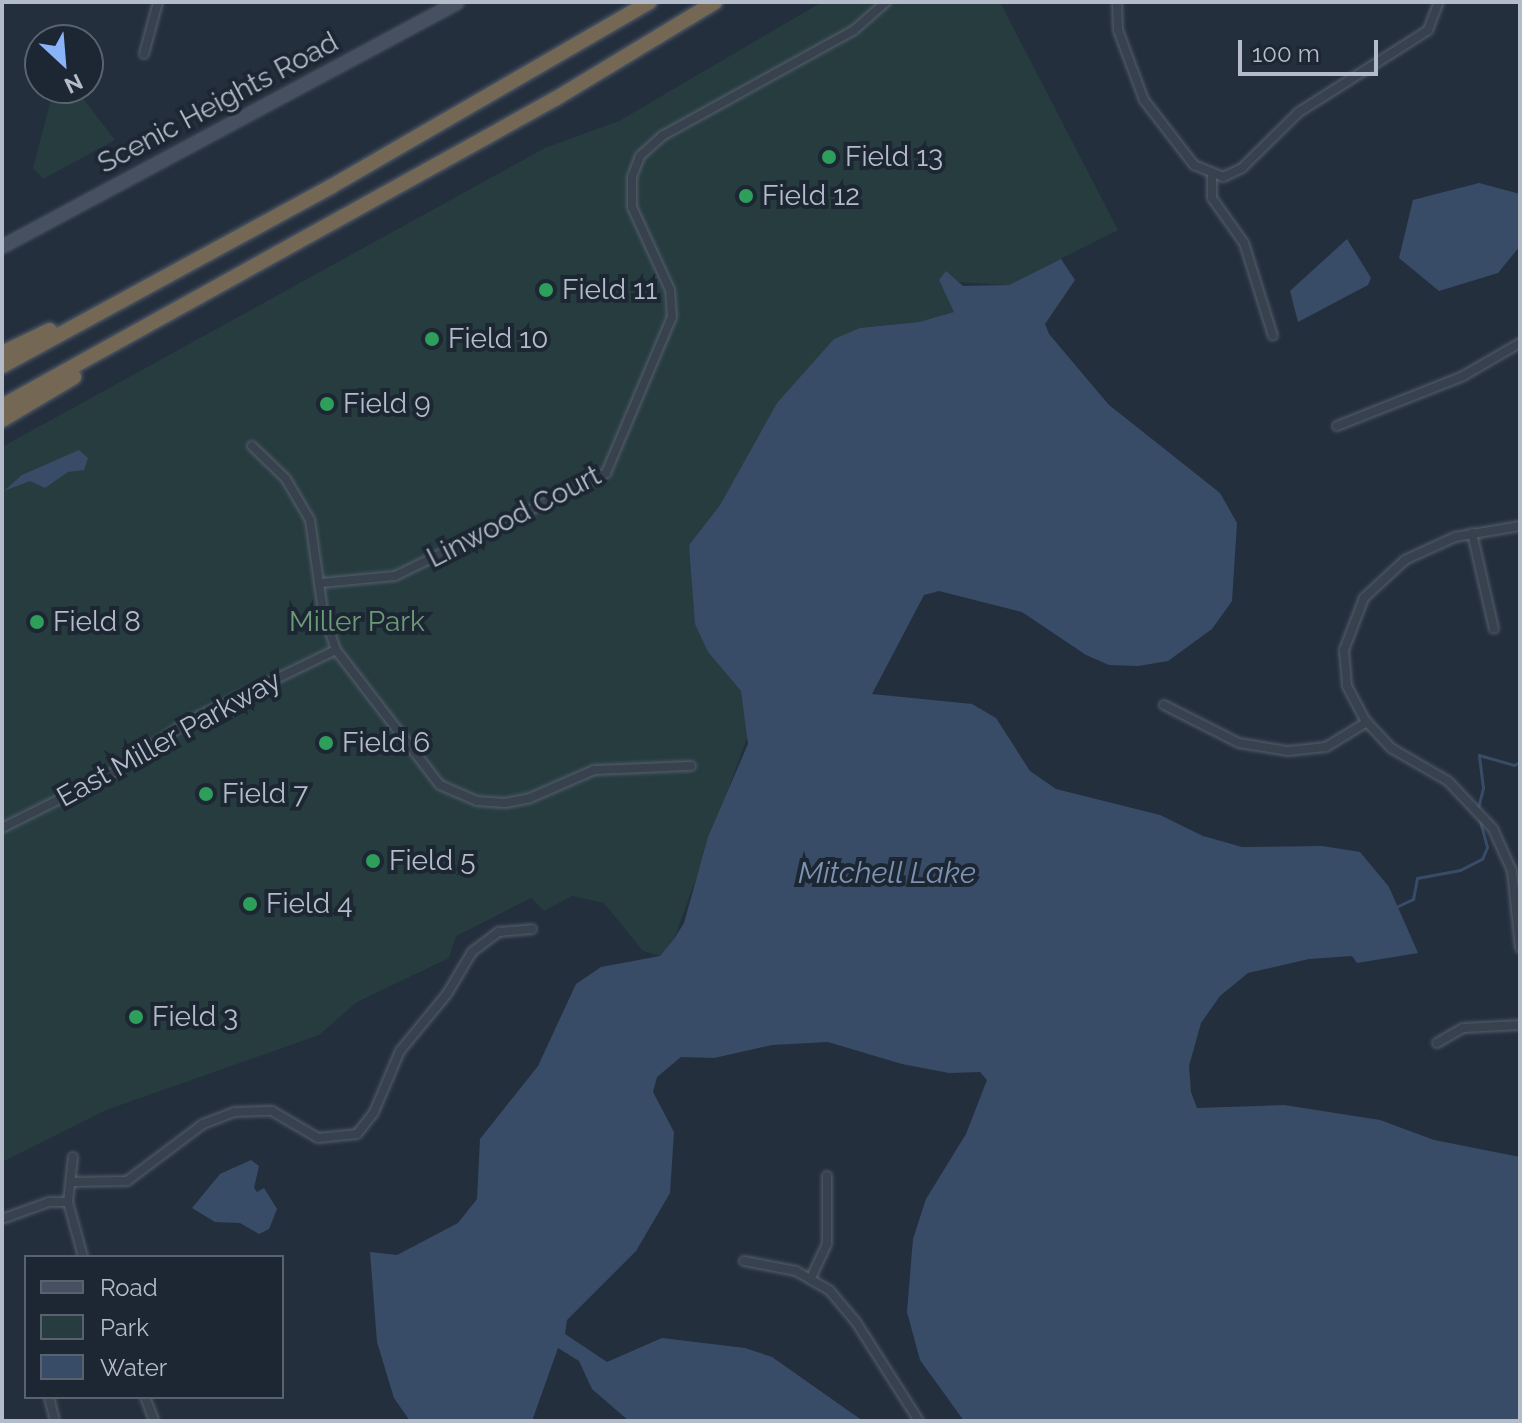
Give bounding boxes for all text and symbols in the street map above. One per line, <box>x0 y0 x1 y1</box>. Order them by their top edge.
north arrow <box>24 24 104 104</box>
scale bar <box>1242 24 1382 74</box>
street label: Scenic Heights Road <box>92 25 344 181</box>
text: 100 m <box>1252 39 1320 68</box>
text: N <box>60 68 87 99</box>
place label: Field 13 <box>845 140 943 174</box>
marker: Field 13 <box>820 148 838 166</box>
place label: Field 12 <box>762 179 860 213</box>
marker: Field 12 <box>737 187 755 205</box>
place label: Field 11 <box>562 273 657 307</box>
marker: Field 11 <box>537 281 555 299</box>
place label: Field 10 <box>448 322 548 356</box>
marker: Field 10 <box>423 330 441 348</box>
place label: Field 9 <box>343 387 431 421</box>
marker: Field 9 <box>318 395 336 413</box>
street label: Linwood Court <box>422 459 606 575</box>
place label: Field 8 <box>53 605 141 639</box>
park label: Miller Park <box>289 605 425 639</box>
marker: Field 8 <box>28 613 46 631</box>
street label: East Miller Parkway <box>51 663 287 815</box>
place label: Field 6 <box>342 726 430 760</box>
marker: Field 6 <box>317 734 335 752</box>
place label: Field 7 <box>222 777 308 811</box>
marker: Field 7 <box>197 785 215 803</box>
place label: Field 5 <box>389 844 475 878</box>
marker: Field 5 <box>364 852 382 870</box>
water label: Mitchell Lake <box>798 855 976 891</box>
place label: Field 4 <box>266 887 352 921</box>
marker: Field 4 <box>241 895 259 913</box>
place label: Field 3 <box>152 1000 238 1034</box>
marker: Field 3 <box>127 1008 145 1026</box>
legend <box>24 1255 284 1399</box>
text: Road <box>100 1273 158 1302</box>
text: Park <box>100 1313 149 1342</box>
text: Water <box>100 1353 167 1382</box>

